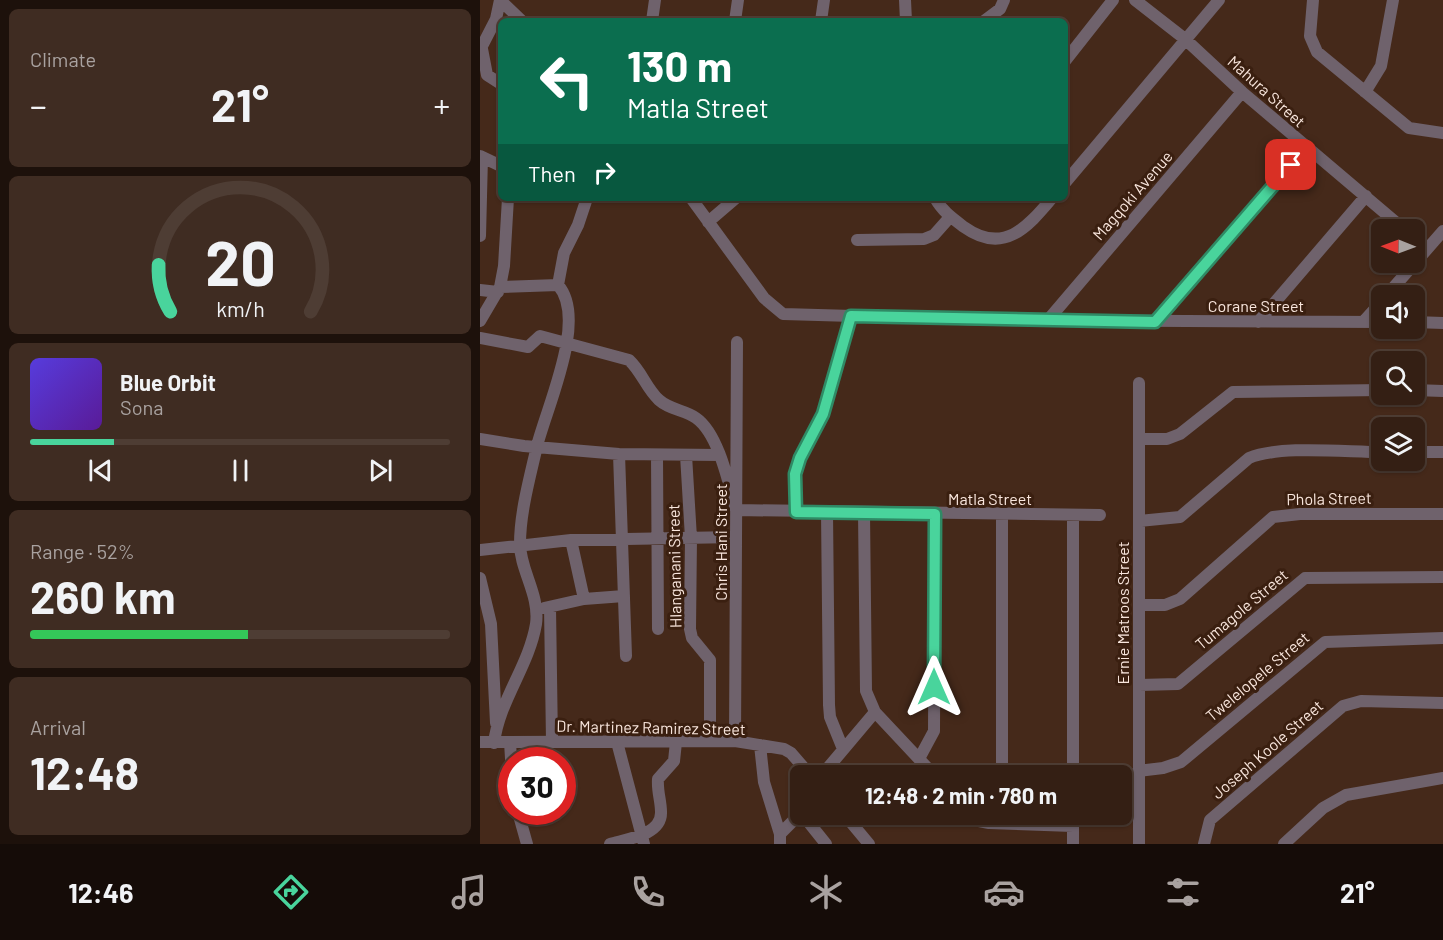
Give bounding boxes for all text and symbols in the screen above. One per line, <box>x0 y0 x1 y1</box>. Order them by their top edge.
text: 130 m <box>627 40 732 90</box>
icon: left <box>528 42 606 120</box>
text: Climate <box>30 47 96 71</box>
street label: Mahura Street <box>1224 51 1310 131</box>
text: 21° <box>211 77 269 131</box>
text: − <box>30 85 47 125</box>
text: + <box>434 85 450 125</box>
text: Matla Street <box>627 91 769 123</box>
pin <box>1265 139 1316 190</box>
street label: Magqoki Avenue <box>1088 147 1176 243</box>
icon: arrive <box>1274 148 1307 181</box>
icon: right <box>588 156 621 189</box>
text: Then <box>528 160 576 186</box>
north arrow <box>1371 219 1425 273</box>
map controls <box>1371 219 1425 471</box>
text: 20 <box>205 224 275 298</box>
button: sound <box>1371 285 1425 339</box>
text: km/h <box>216 296 264 321</box>
street label: Corane Street <box>1208 296 1304 315</box>
button: search <box>1371 351 1425 405</box>
text: Blue Orbit <box>120 369 216 395</box>
text: Sona <box>120 395 164 419</box>
button: layers <box>1371 417 1425 471</box>
icon: previous <box>84 454 117 487</box>
icon: pause <box>224 454 257 487</box>
icon: next <box>364 454 397 487</box>
street label: Chris Hani Street <box>711 483 730 601</box>
street label: Phola Street <box>1286 488 1372 508</box>
street label: Matla Street <box>948 489 1032 508</box>
street label: Hlanganani Street <box>663 504 685 628</box>
text: Range · 52% <box>30 539 135 563</box>
street label: Ernie Matroos Street <box>1113 541 1132 685</box>
street label: Tumagole Street <box>1191 565 1291 653</box>
text: 260 km <box>30 569 176 623</box>
street label: Twelelopele Street <box>1201 627 1313 725</box>
position arrow <box>902 655 966 719</box>
street label: Joseph Koole Street <box>1208 696 1326 802</box>
text: Arrival <box>30 715 86 739</box>
street label: Dr. Martinez Ramirez Street <box>556 716 746 738</box>
text: 12:48 <box>30 745 139 799</box>
speed limit sign: 30 <box>498 747 576 825</box>
text: 12:48 · 2 min · 780 m <box>865 782 1057 808</box>
icon: directions <box>270 871 312 913</box>
icon: music <box>448 871 490 913</box>
icon: phone <box>627 871 669 913</box>
icon: climate <box>805 871 847 913</box>
icon: car <box>983 871 1025 913</box>
icon: filters <box>1162 871 1204 913</box>
text: 12:46 <box>68 876 134 908</box>
text: 21° <box>1340 876 1375 908</box>

